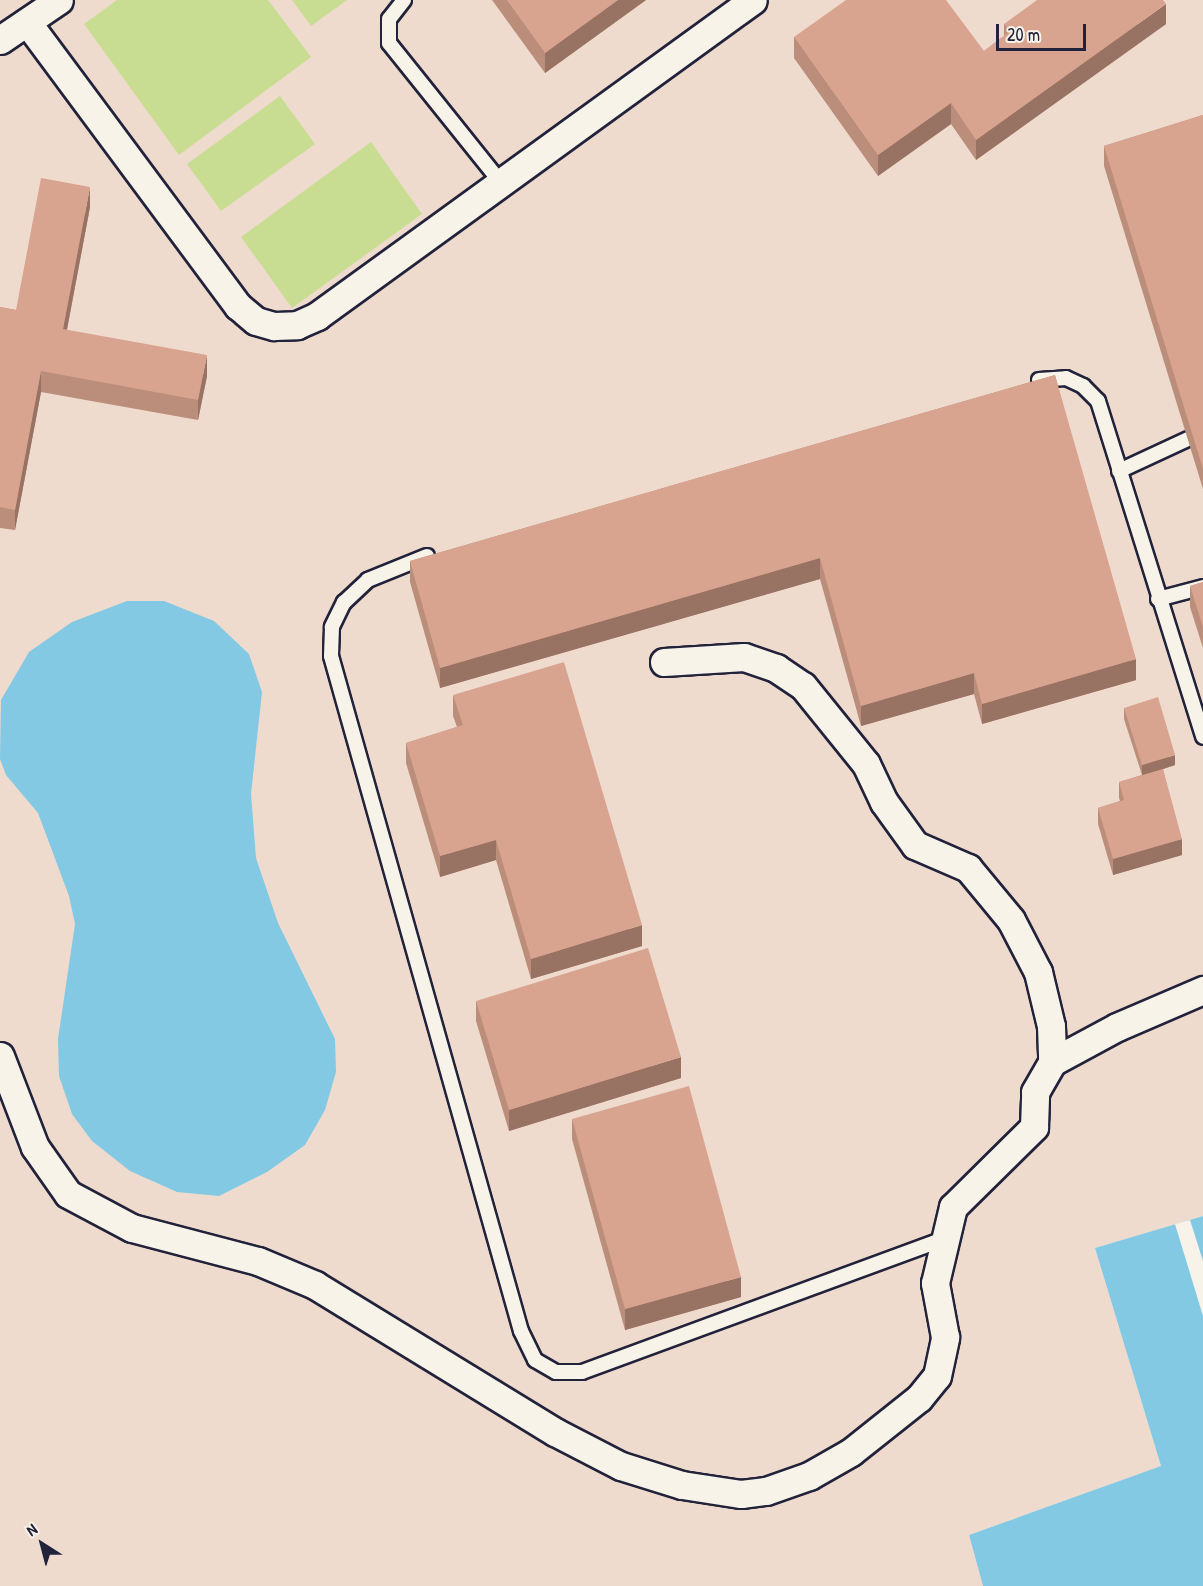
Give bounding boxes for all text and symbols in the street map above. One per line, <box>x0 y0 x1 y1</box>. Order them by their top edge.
scale bar <box>999 12 1089 50</box>
text: 20 m <box>1007 22 1040 47</box>
north arrow <box>12 1514 72 1574</box>
text: N <box>22 1518 41 1541</box>

